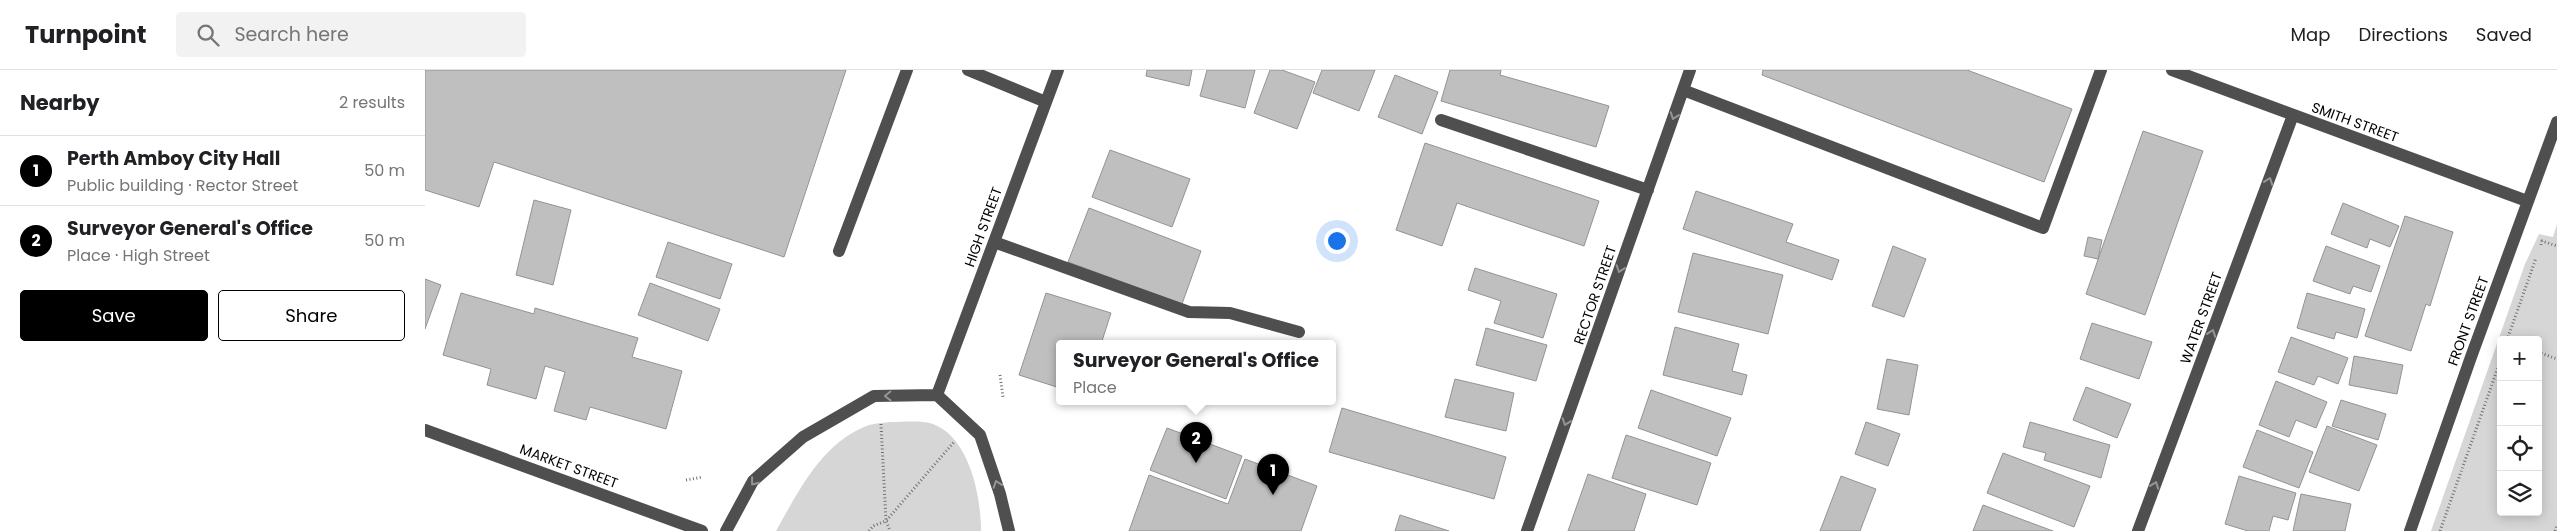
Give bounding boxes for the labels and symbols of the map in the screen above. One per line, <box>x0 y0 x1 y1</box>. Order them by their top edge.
street label: SMITH STREET <box>2309 97 2402 147</box>
one-way arrow <box>1670 111 1680 120</box>
one-way arrow <box>2263 177 2273 186</box>
street label: HIGH STREET <box>959 184 1007 270</box>
your location <box>1324 228 1350 254</box>
street label: RECTOR STREET <box>1569 242 1621 347</box>
one-way arrow <box>1616 264 1626 273</box>
street label: WATER STREET <box>2175 269 2227 367</box>
street label: FRONT STREET <box>2443 273 2494 369</box>
one-way arrow <box>2206 329 2216 338</box>
one-way arrow <box>884 391 892 401</box>
one-way arrow <box>1562 418 1572 426</box>
pin: 2 <box>1180 422 1212 463</box>
street label: MARKET STREET <box>517 439 621 493</box>
pin: 1 <box>1257 454 1289 495</box>
one-way arrow <box>752 476 760 485</box>
one-way arrow <box>993 480 1003 489</box>
one-way arrow <box>2149 482 2159 490</box>

